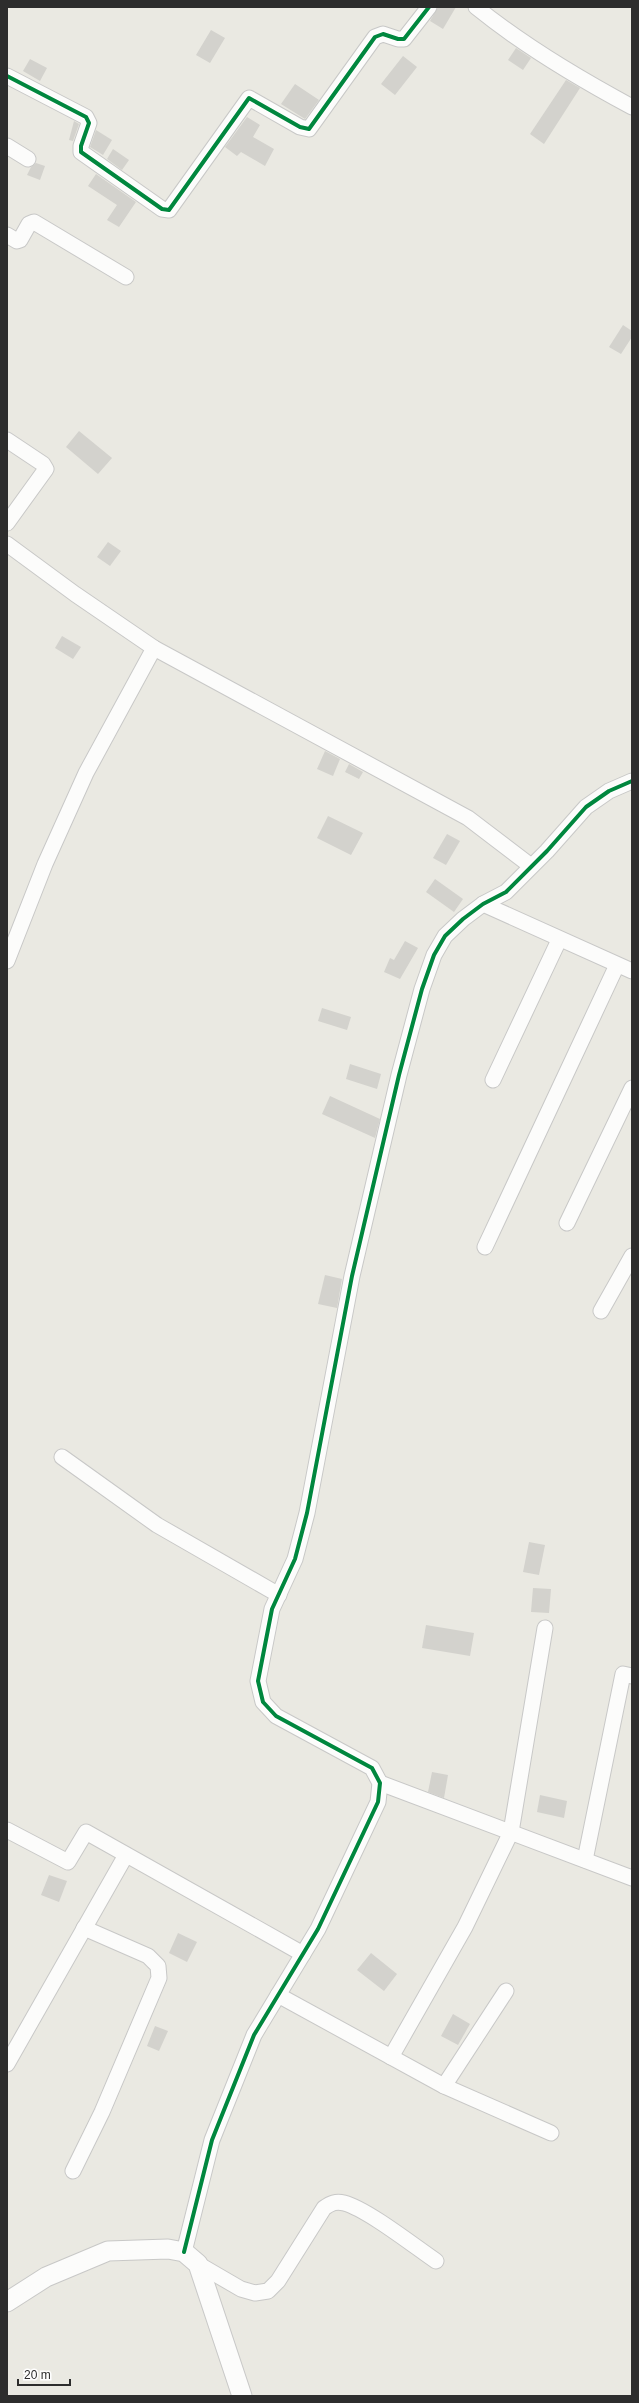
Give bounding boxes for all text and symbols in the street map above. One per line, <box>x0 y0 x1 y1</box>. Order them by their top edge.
scale bar <box>18 2361 70 2387</box>
text: 20 m <box>24 2368 51 2382</box>

